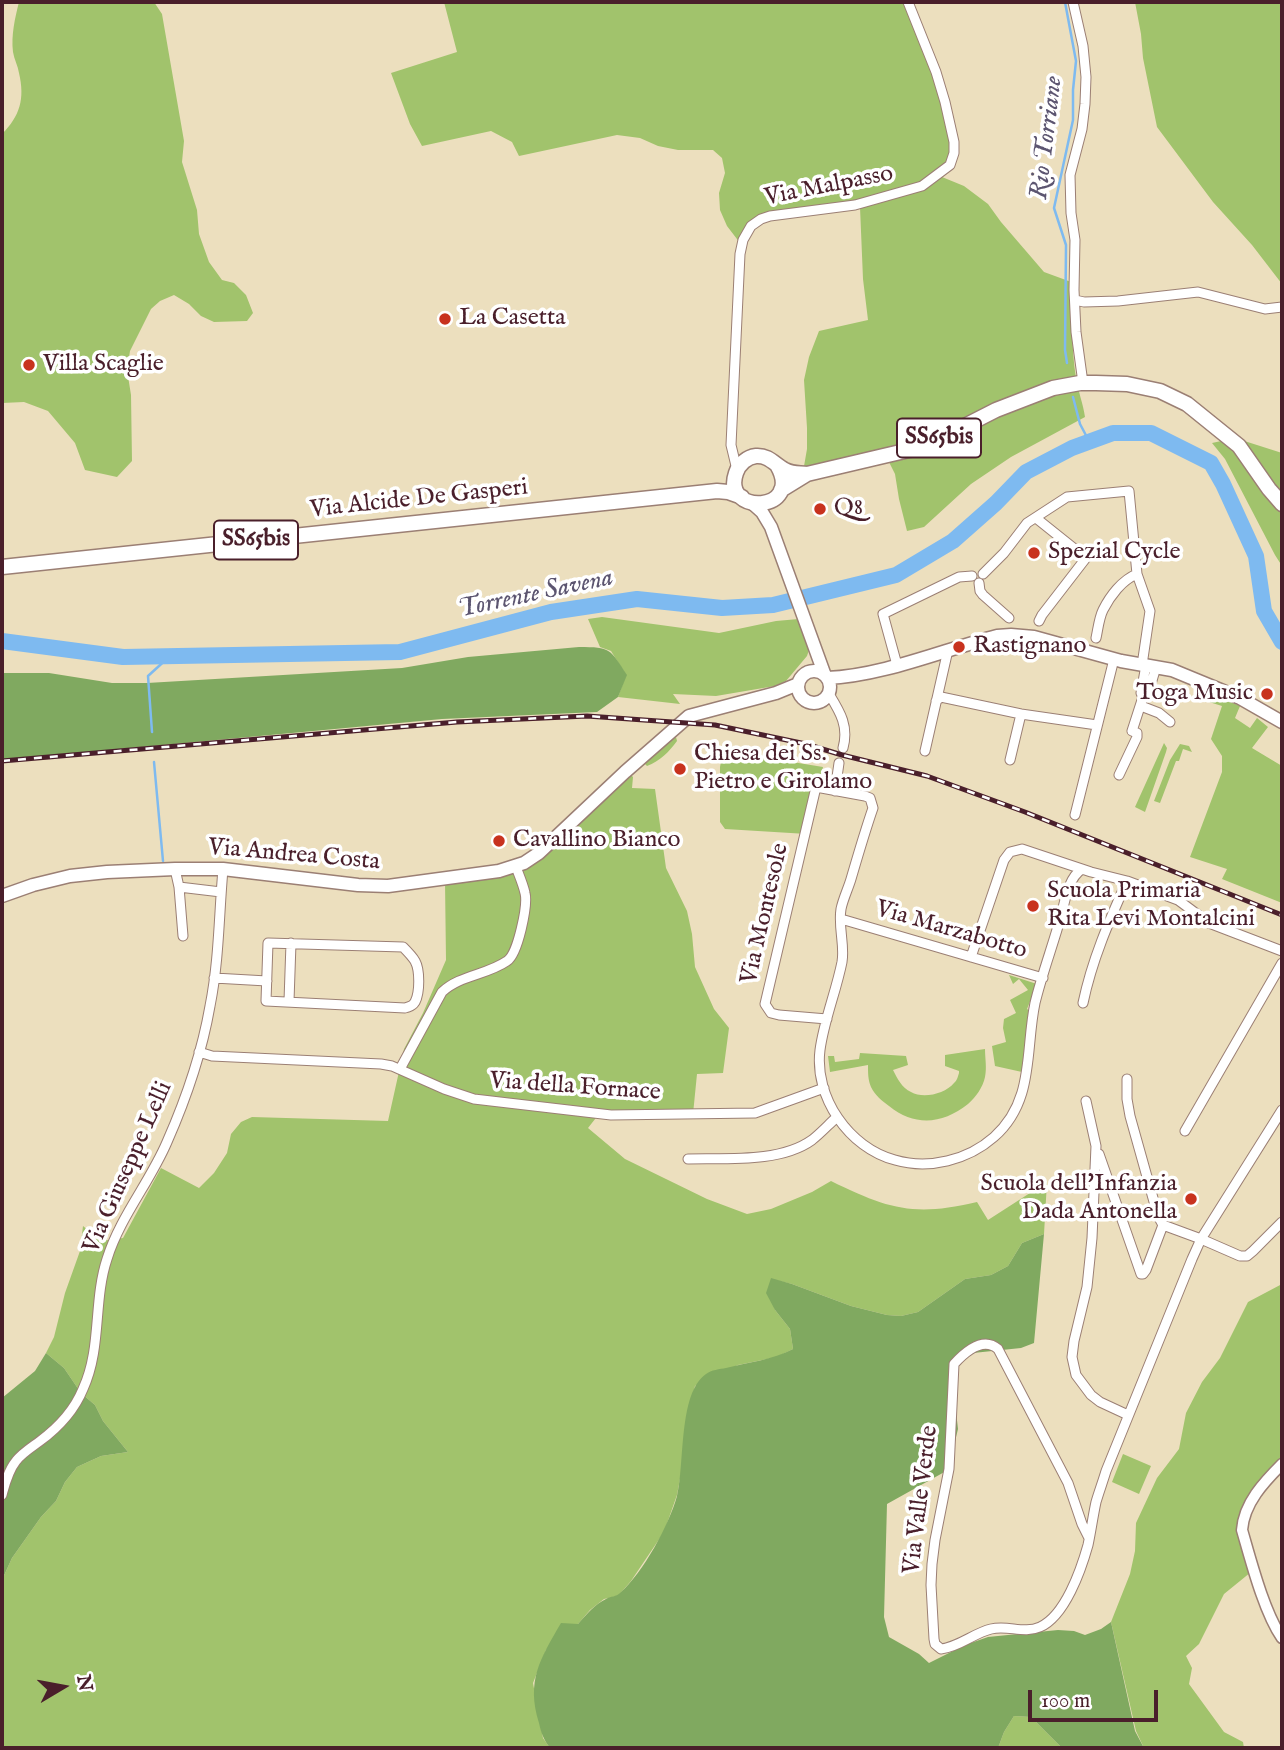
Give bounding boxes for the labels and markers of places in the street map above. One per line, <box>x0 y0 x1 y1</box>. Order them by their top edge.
place label: La Casetta <box>459 305 566 333</box>
marker: La Casetta <box>437 311 453 327</box>
place label: Villa Scaglie <box>43 351 164 379</box>
marker: Villa Scaglie <box>21 357 37 373</box>
place label: Q8 <box>834 495 863 523</box>
marker: Q8 <box>812 501 828 517</box>
place label: Spezial Cycle <box>1048 539 1180 567</box>
marker: Spezial Cycle <box>1026 545 1042 561</box>
place label: Rastignano <box>973 633 1087 661</box>
marker: Rastignano <box>951 639 967 655</box>
place label: Toga Music <box>1136 680 1253 708</box>
marker: Toga Music <box>1259 686 1275 702</box>
place label: Chiesa dei Ss. Pietro e Girolamo <box>694 741 872 797</box>
marker: Chiesa dei Ss. Pietro e Girolamo <box>672 761 688 777</box>
place label: Cavallino Bianco <box>513 827 680 855</box>
marker: Cavallino Bianco <box>491 833 507 849</box>
place label: Scuola Primaria Rita Levi Montalcini <box>1047 878 1255 934</box>
marker: Scuola Primaria Rita Levi Montalcini <box>1025 898 1041 914</box>
place label: Scuola dell'Infanzia Dada Antonella <box>981 1171 1177 1227</box>
marker: Scuola dell'Infanzia Dada Antonella <box>1183 1191 1199 1207</box>

